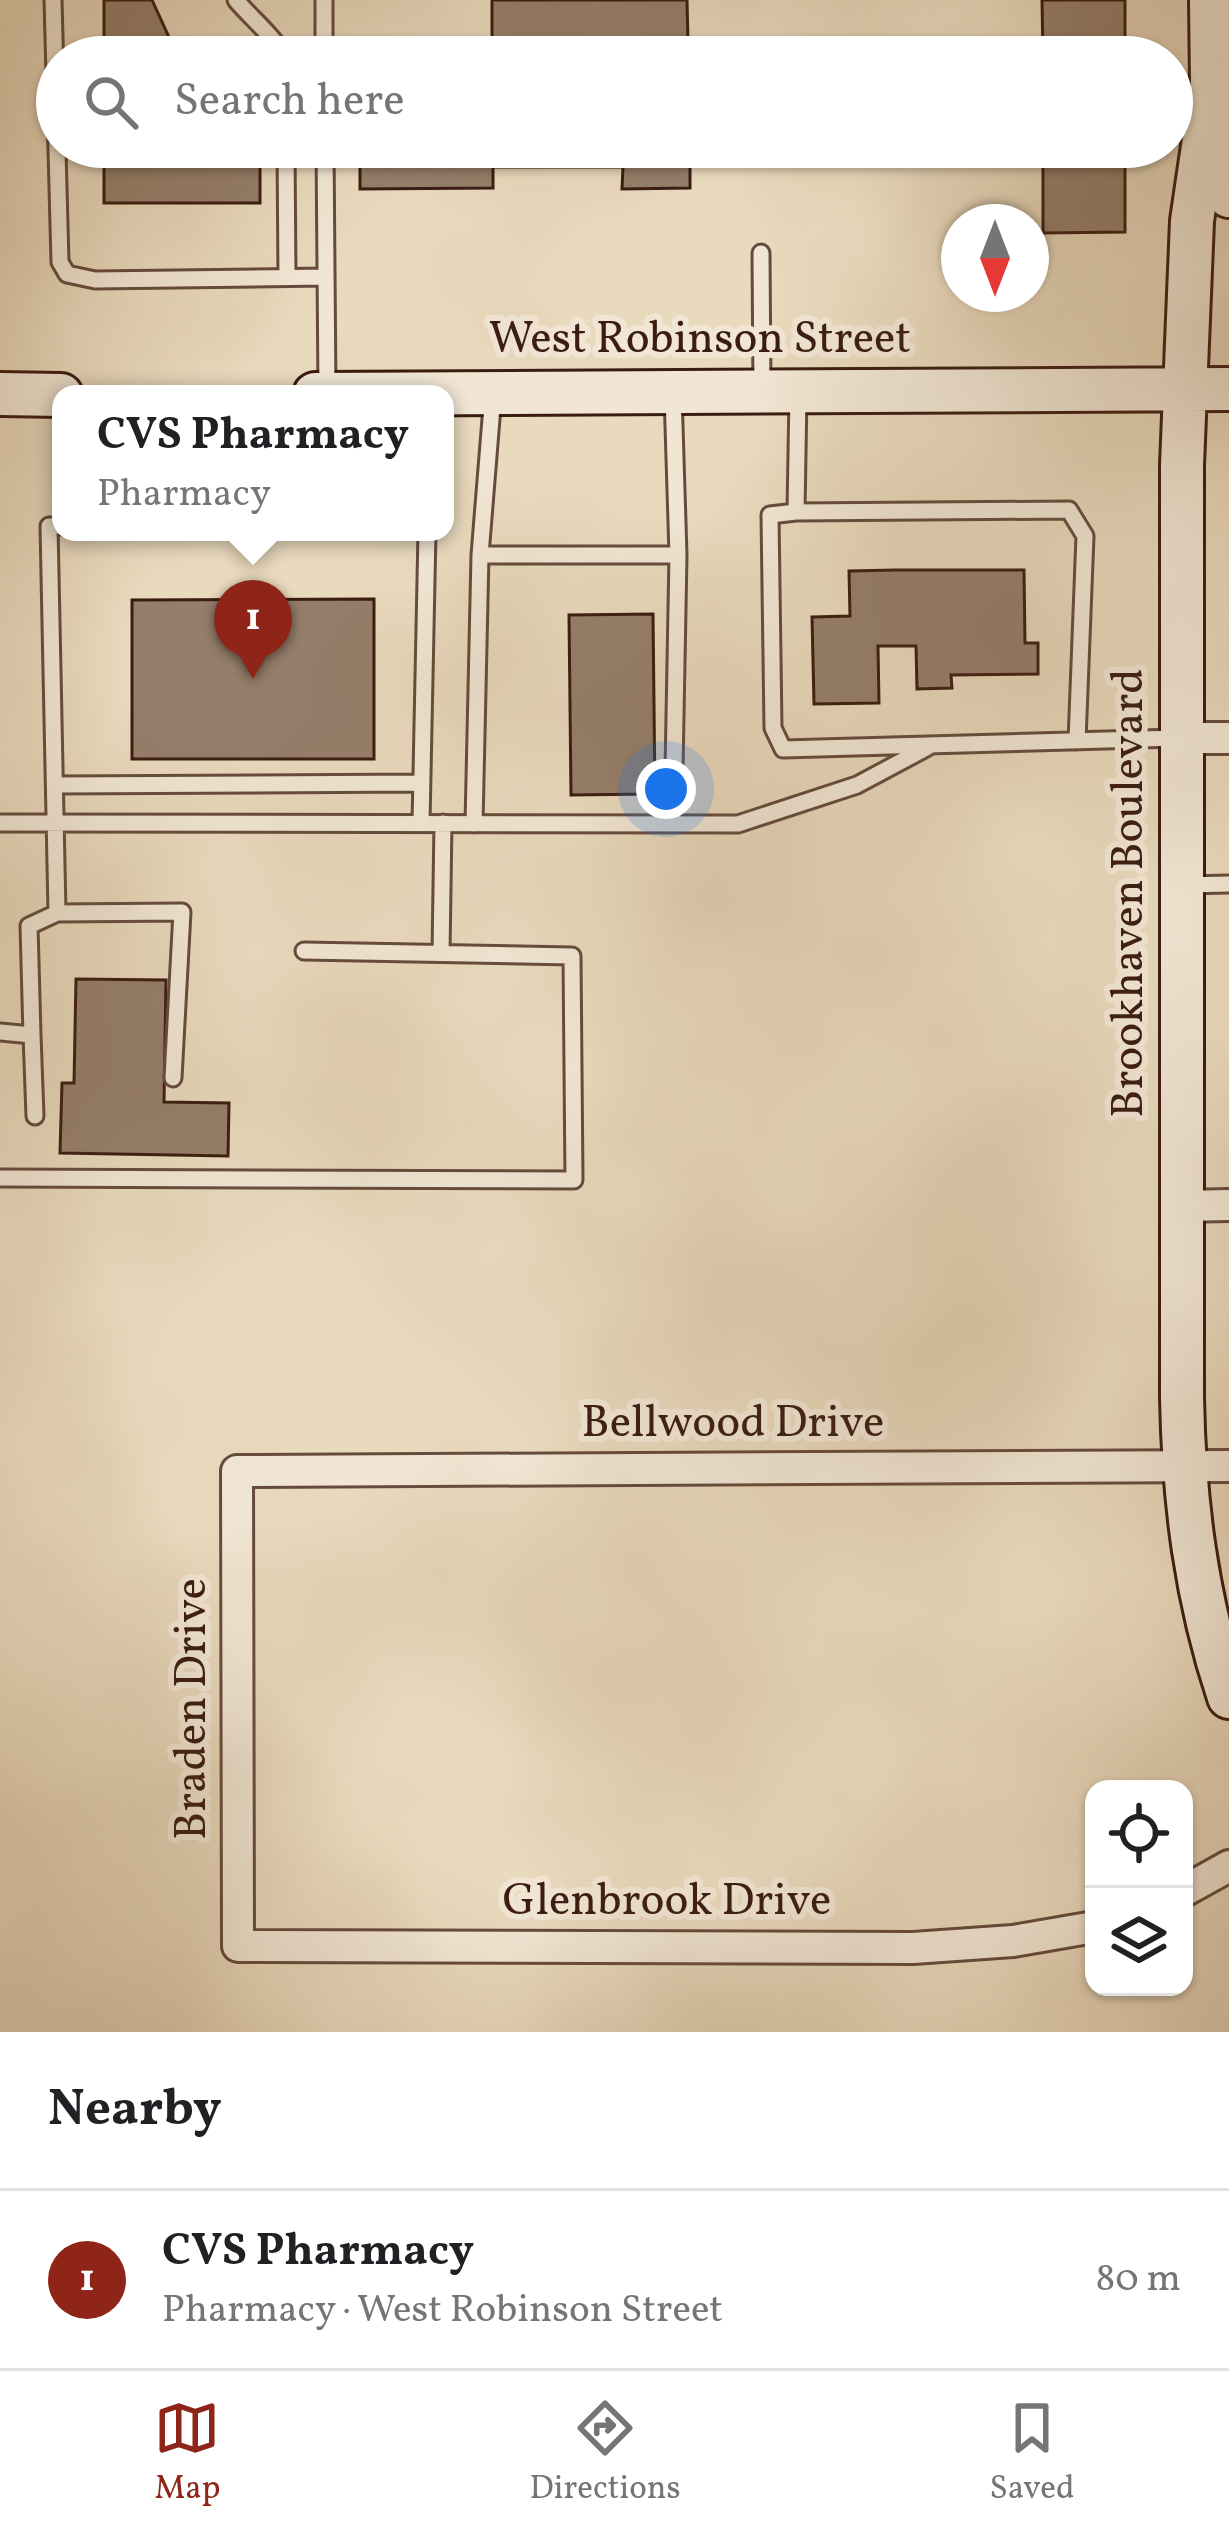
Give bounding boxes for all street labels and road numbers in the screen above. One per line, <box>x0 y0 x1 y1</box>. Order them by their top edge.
street label: West Robinson Street <box>489 309 911 372</box>
street label: Brookhaven Boulevard <box>1099 668 1162 1118</box>
street label: Bellwood Drive <box>582 1393 884 1456</box>
street label: Braden Drive <box>162 1578 225 1840</box>
street label: Glenbrook Drive <box>503 1871 831 1934</box>

